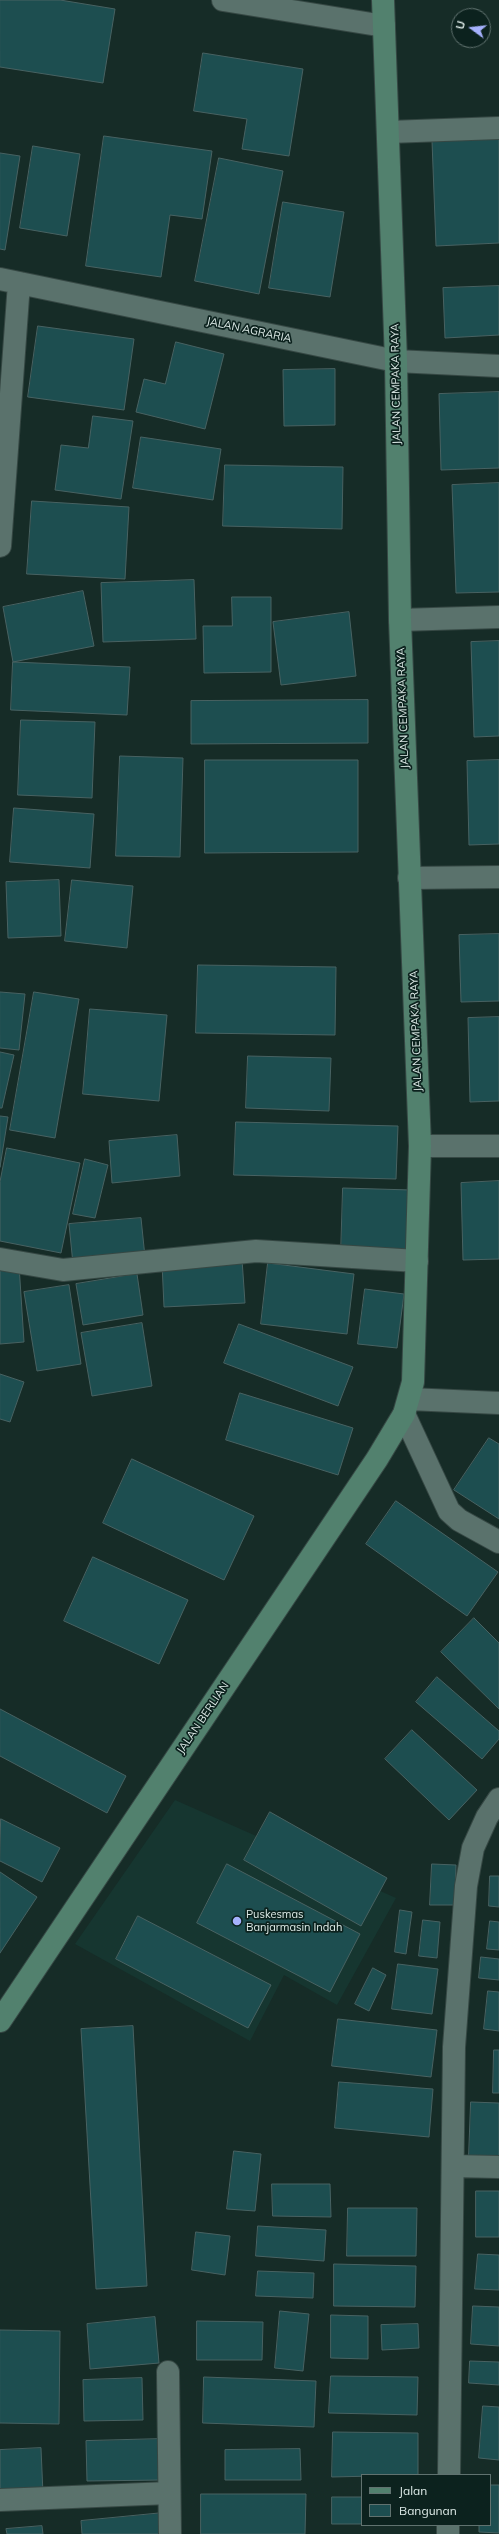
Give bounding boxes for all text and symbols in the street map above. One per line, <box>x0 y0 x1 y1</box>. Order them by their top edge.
north arrow <box>451 8 491 48</box>
text: U <box>453 19 468 31</box>
street label: JALAN AGRARIA <box>205 315 293 345</box>
street label: JALAN CEMPAKA RAYA <box>388 323 404 445</box>
street label: JALAN CEMPAKA RAYA <box>394 647 412 769</box>
street label: JALAN CEMPAKA RAYA <box>407 970 425 1092</box>
street label: JALAN BERLIAN <box>174 1680 232 1756</box>
place label: Puskesmas Banjarmasin Indah <box>246 1908 342 1934</box>
marker: Puskesmas Banjarmasin Indah <box>231 1915 243 1927</box>
legend <box>361 2474 491 2526</box>
text: Jalan <box>399 2483 427 2498</box>
text: Bangunan <box>399 2503 457 2518</box>

